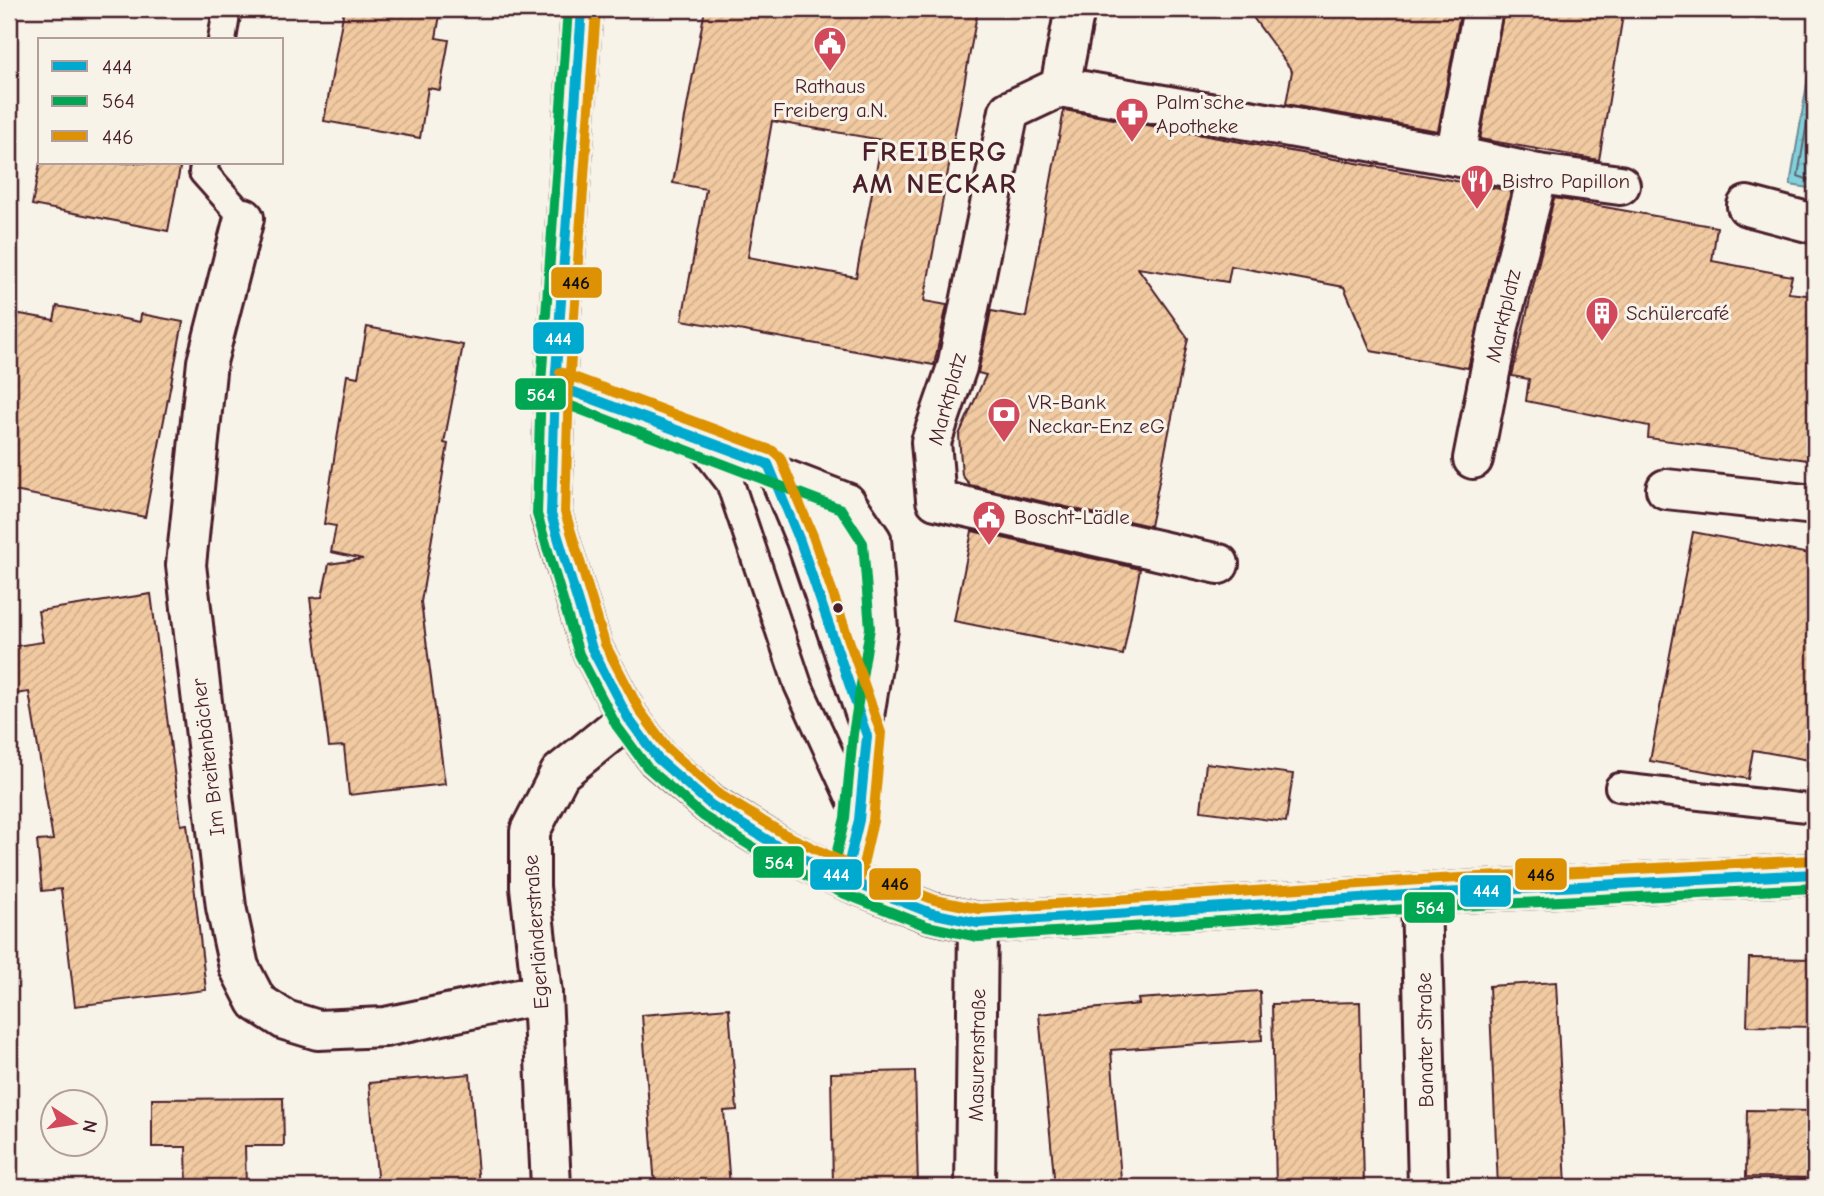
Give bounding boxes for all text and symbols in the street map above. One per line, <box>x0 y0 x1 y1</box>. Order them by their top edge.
public building icon: Rathaus Freiberg a.N. <box>811 24 849 73</box>
legend <box>38 38 284 164</box>
text: 444 <box>102 55 133 79</box>
place label: Rathaus Freiberg a.N. <box>773 74 887 122</box>
text: 564 <box>102 89 135 113</box>
place label: Palm'sche Apotheke <box>1156 90 1244 138</box>
pharmacy icon: Palm'sche Apotheke <box>1113 95 1151 144</box>
text: 446 <box>102 125 134 149</box>
district label: FREIBERG AM NECKAR <box>852 136 1018 200</box>
restaurant icon: Bistro Papillon <box>1458 162 1496 211</box>
place label: Bistro Papillon <box>1502 169 1630 193</box>
line badge: 446 <box>550 266 603 299</box>
street label: Marktplatz <box>1481 267 1525 365</box>
text: 446 <box>562 272 590 294</box>
building icon: Schülercafé <box>1583 294 1621 343</box>
place label: Schülercafé <box>1626 301 1729 325</box>
line badge: 444 <box>532 321 585 355</box>
text: 444 <box>545 328 571 350</box>
street label: Marktplatz <box>923 350 971 448</box>
line badge: 564 <box>514 377 567 411</box>
text: 564 <box>527 384 556 406</box>
place label: VR-Bank Neckar-Enz eG <box>1028 390 1165 438</box>
bank icon: VR-Bank Neckar-Enz eG <box>985 395 1023 444</box>
public building icon: Boscht-Lädle <box>970 498 1008 547</box>
place label: Boscht-Lädle <box>1014 505 1130 529</box>
unlabelled marker <box>831 601 845 615</box>
street label: Im Breitenbächer <box>186 676 230 837</box>
line badge: 564 <box>752 845 805 879</box>
text: 564 <box>765 852 794 874</box>
street label: Egerländerstraße <box>519 854 553 1010</box>
line badge: 446 <box>1514 857 1568 891</box>
line badge: 444 <box>809 858 863 891</box>
text: 444 <box>823 864 849 886</box>
text: 446 <box>1527 864 1555 886</box>
line badge: 446 <box>868 867 922 901</box>
text: 446 <box>881 873 909 895</box>
line badge: 444 <box>1459 874 1512 908</box>
text: 444 <box>1473 880 1499 902</box>
line badge: 564 <box>1403 891 1456 924</box>
text: 564 <box>1416 897 1445 919</box>
street label: Banater Straße <box>1412 972 1438 1108</box>
street label: Masurenstraße <box>964 988 990 1122</box>
north arrow <box>38 1088 108 1158</box>
text: N <box>78 1118 102 1135</box>

